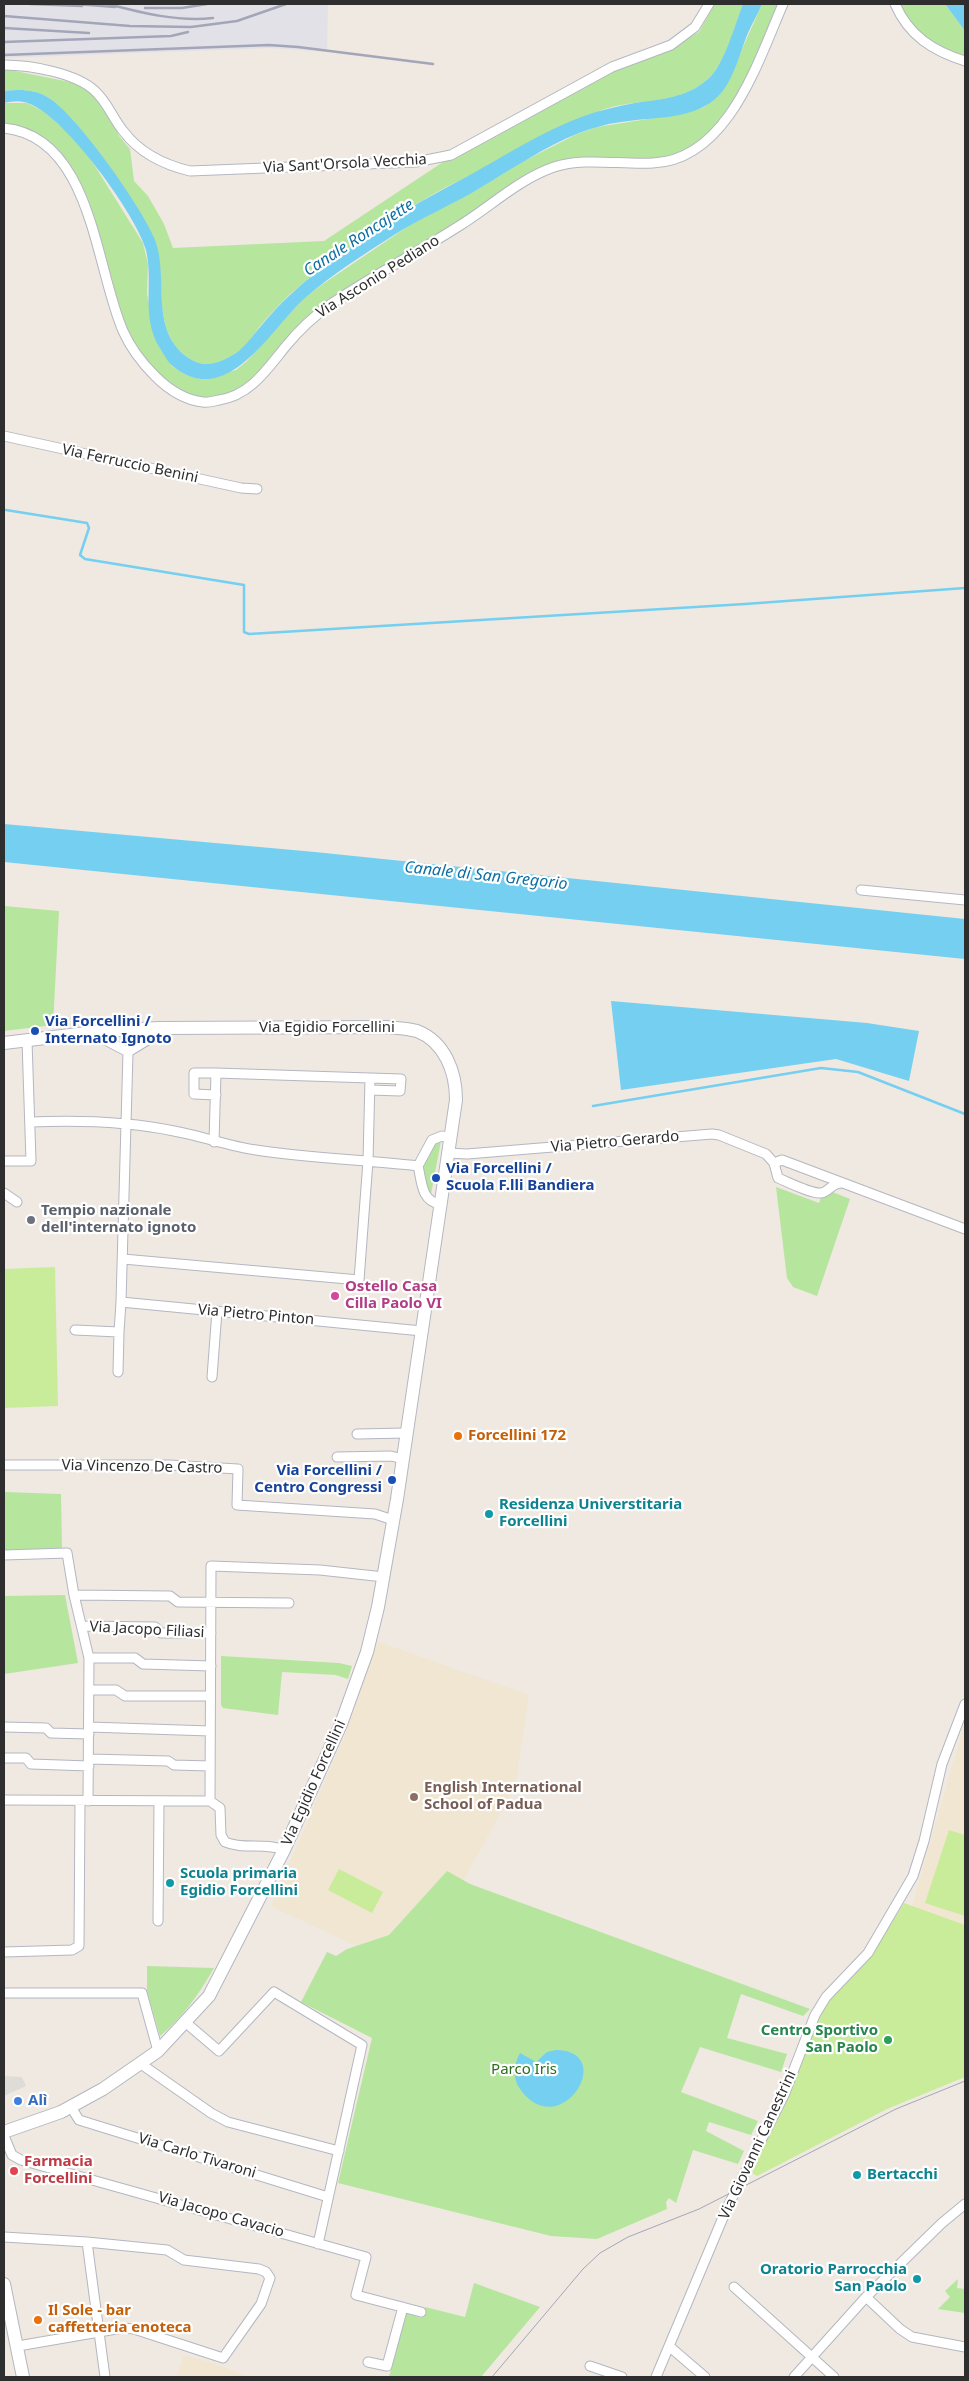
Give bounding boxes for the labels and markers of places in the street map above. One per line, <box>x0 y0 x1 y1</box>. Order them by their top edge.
place label: Via Forcellini / Internato Ignoto <box>45 1013 172 1048</box>
marker: Via Forcellini / Internato Ignoto <box>29 1025 41 1037</box>
place label: Via Forcellini / Scuola F.lli Bandiera <box>446 1160 594 1195</box>
marker: Via Forcellini / Scuola F.lli Bandiera <box>430 1172 442 1184</box>
place label: Tempio nazionale dell'internato ignoto <box>41 1202 196 1237</box>
marker: Tempio nazionale dell'internato ignoto <box>25 1214 37 1226</box>
place label: Ostello Casa Cilla Paolo VI <box>345 1278 442 1313</box>
marker: Ostello Casa Cilla Paolo VI <box>329 1290 341 1302</box>
place label: Forcellini 172 <box>468 1427 566 1445</box>
marker: Forcellini 172 <box>452 1430 464 1442</box>
place label: Via Forcellini / Centro Congressi <box>254 1462 382 1497</box>
marker: Via Forcellini / Centro Congressi <box>386 1474 398 1486</box>
place label: Residenza Universtitaria Forcellini <box>499 1496 682 1531</box>
marker: Residenza Universtitaria Forcellini <box>483 1508 495 1520</box>
place label: English International School of Padua <box>424 1779 582 1814</box>
marker: English International School of Padua <box>408 1791 420 1803</box>
place label: Scuola primaria Egidio Forcellini <box>180 1865 298 1900</box>
marker: Scuola primaria Egidio Forcellini <box>164 1877 176 1889</box>
place label: Centro Sportivo San Paolo <box>761 2022 878 2057</box>
marker: Centro Sportivo San Paolo <box>882 2034 894 2046</box>
place label: Alì <box>28 2092 47 2110</box>
marker: Alì <box>12 2095 24 2107</box>
place label: Farmacia Forcellini <box>24 2153 93 2188</box>
marker: Farmacia Forcellini <box>8 2165 20 2177</box>
place label: Bertacchi <box>867 2166 938 2184</box>
marker: Bertacchi <box>851 2169 863 2181</box>
place label: Oratorio Parrocchia San Paolo <box>760 2261 907 2296</box>
marker: Oratorio Parrocchia San Paolo <box>911 2273 923 2285</box>
place label: Il Sole - bar caffetteria enoteca <box>48 2302 192 2337</box>
marker: Il Sole - bar caffetteria enoteca <box>32 2314 44 2326</box>

